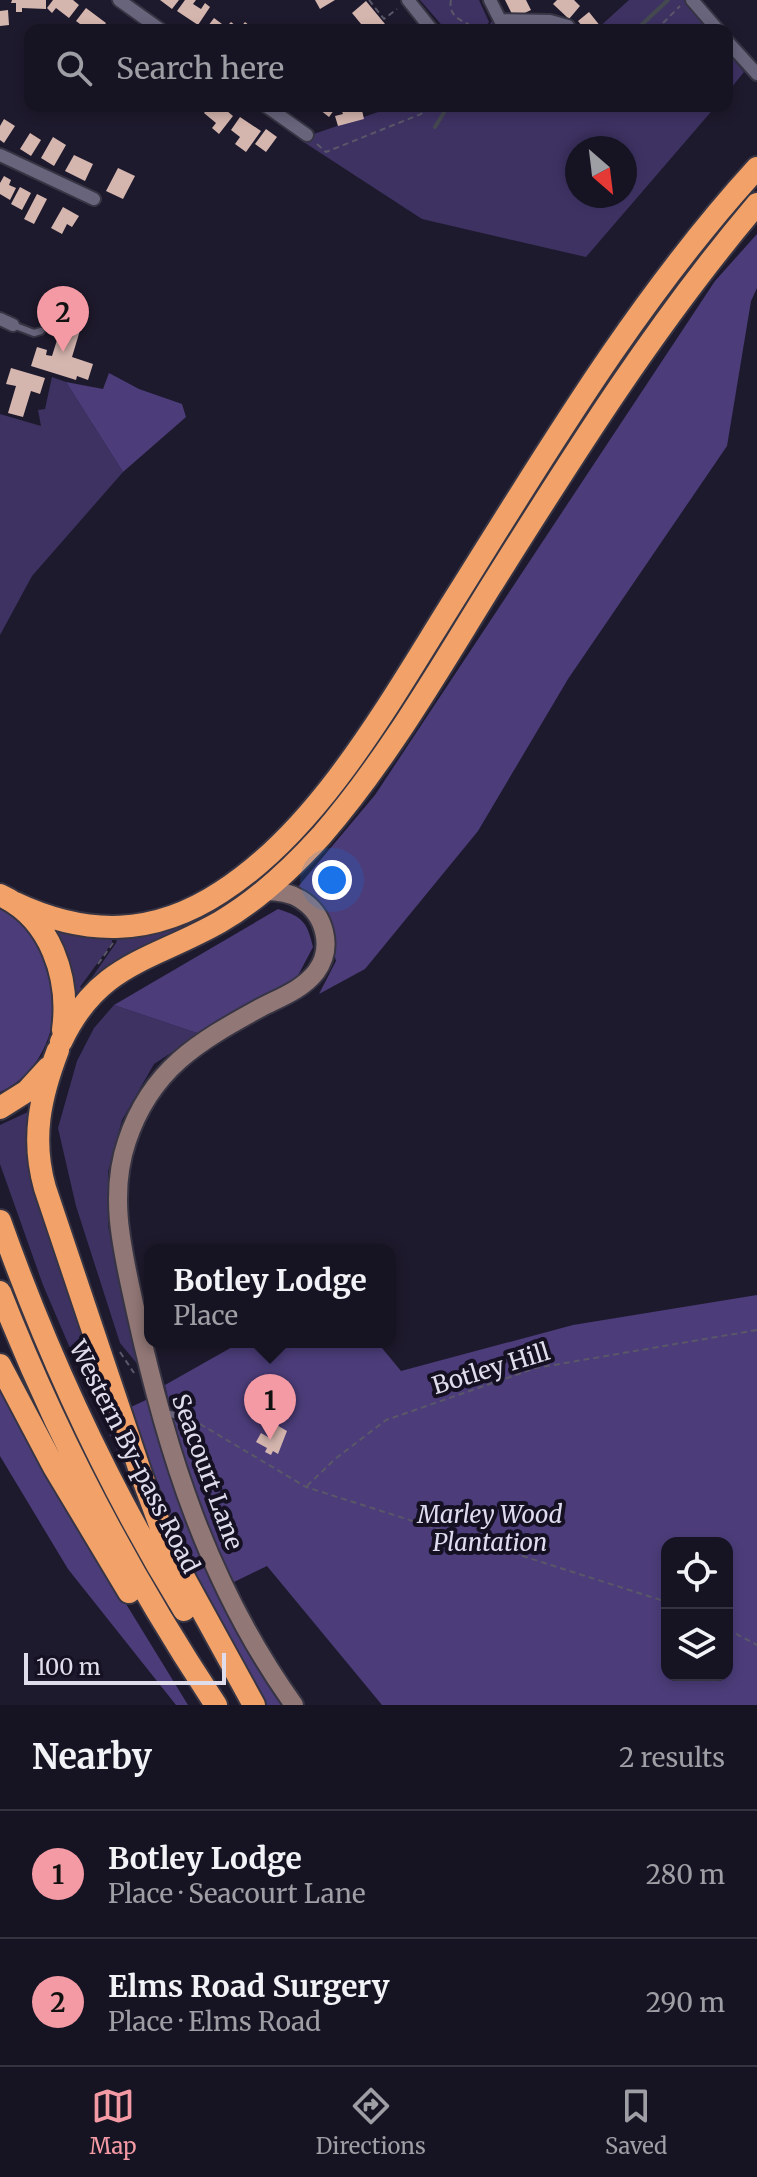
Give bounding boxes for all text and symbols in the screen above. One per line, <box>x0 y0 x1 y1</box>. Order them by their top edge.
search box <box>24 24 733 112</box>
icon: search <box>52 46 96 90</box>
text: Search here <box>116 49 284 87</box>
north arrow <box>565 136 637 208</box>
pin: 2 <box>37 286 89 352</box>
your location <box>312 860 352 900</box>
popup <box>144 1244 396 1348</box>
text: Botley Lodge <box>173 1261 367 1299</box>
text: Place <box>173 1299 238 1332</box>
street label: Western By-pass Road <box>62 1334 207 1578</box>
street label: Botley Hill <box>428 1336 553 1401</box>
pin: 1 <box>244 1374 296 1440</box>
street label: Seacourt Lane <box>165 1390 250 1554</box>
park label: Marley Wood Plantation <box>417 1499 563 1558</box>
map controls <box>661 1537 733 1681</box>
button: locate <box>661 1537 733 1609</box>
button: layers <box>661 1609 733 1681</box>
scale bar <box>24 1649 226 1685</box>
text: 100 m <box>36 1653 101 1681</box>
text: Nearby <box>32 1736 152 1778</box>
text: 2 results <box>619 1741 725 1774</box>
text: Botley Lodge <box>108 1839 302 1877</box>
text: 1 <box>52 1858 64 1891</box>
text: 280 m <box>646 1858 725 1891</box>
text: Place · Seacourt Lane <box>108 1877 366 1910</box>
text: Elms Road Surgery <box>108 1967 390 2005</box>
text: 2 <box>50 1986 66 2019</box>
text: 290 m <box>646 1986 725 2019</box>
text: Place · Elms Road <box>108 2005 321 2038</box>
tab: Map <box>90 2084 137 2160</box>
tab: Directions <box>316 2084 426 2160</box>
tab: Saved <box>605 2084 667 2160</box>

